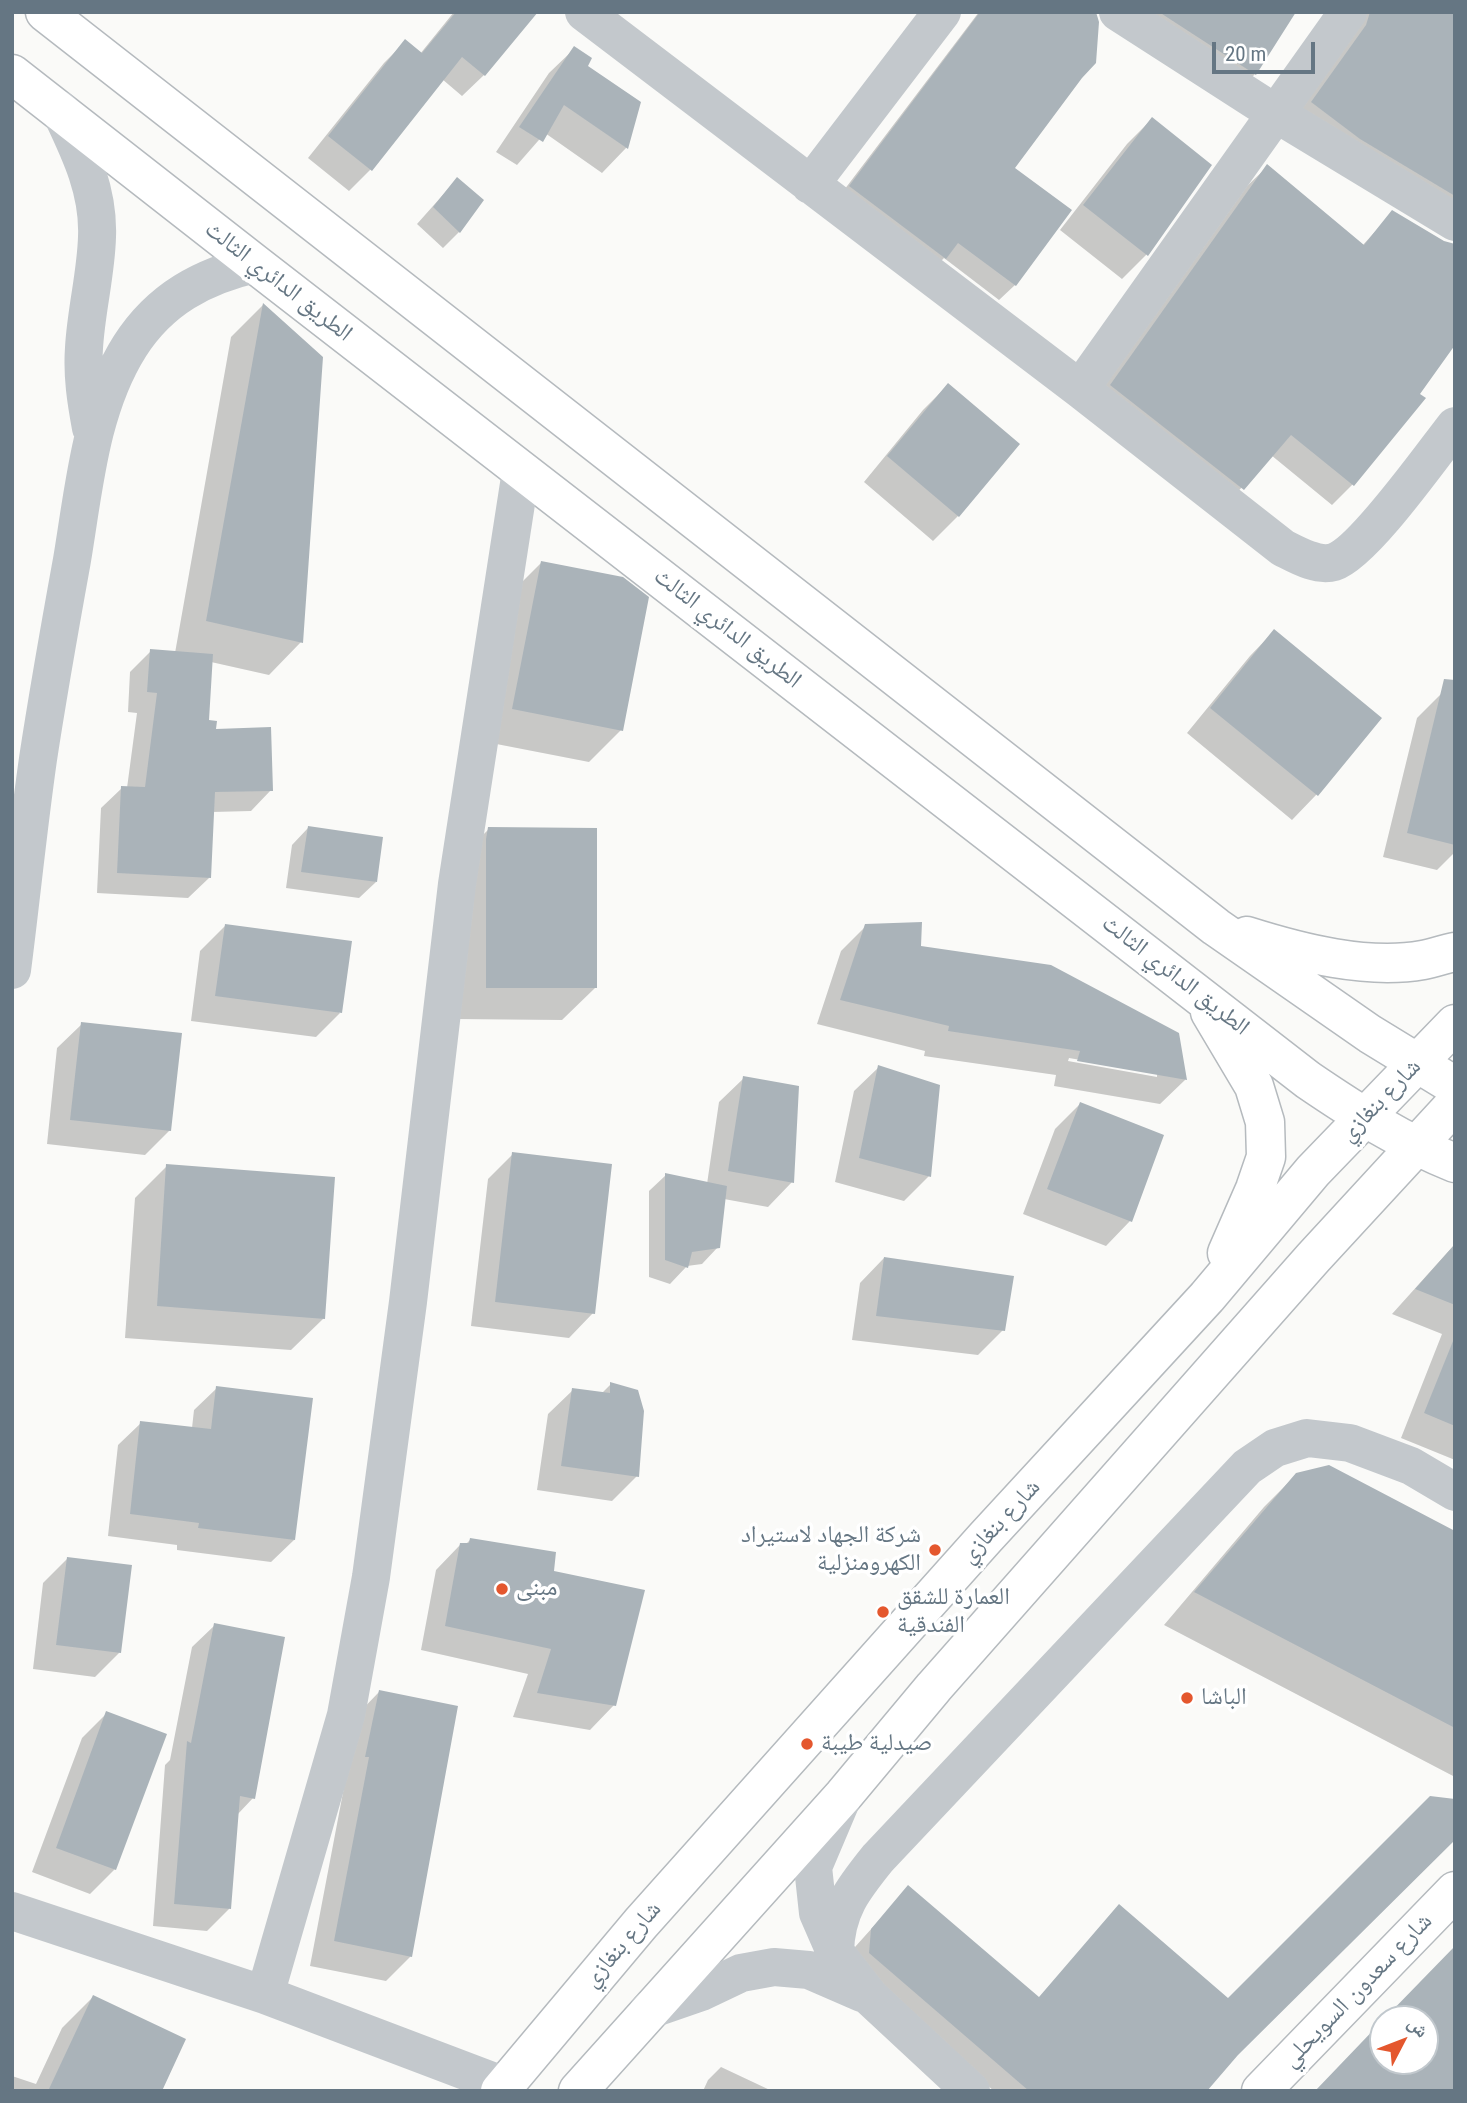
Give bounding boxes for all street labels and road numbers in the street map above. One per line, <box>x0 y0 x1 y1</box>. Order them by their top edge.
street label: الطريق الدائري الثالث <box>198 215 358 349</box>
street label: الطريق الدائري الثالث <box>647 562 807 696</box>
street label: الطريق الدائري الثالث <box>1095 909 1255 1043</box>
street label: شارع بنغازي <box>1334 1053 1428 1149</box>
street label: شارع بنغازي <box>955 1474 1047 1570</box>
street label: شارع بنغازي <box>578 1896 668 1994</box>
street label: شارع سعدون السويحلي <box>1277 1908 1439 2074</box>

